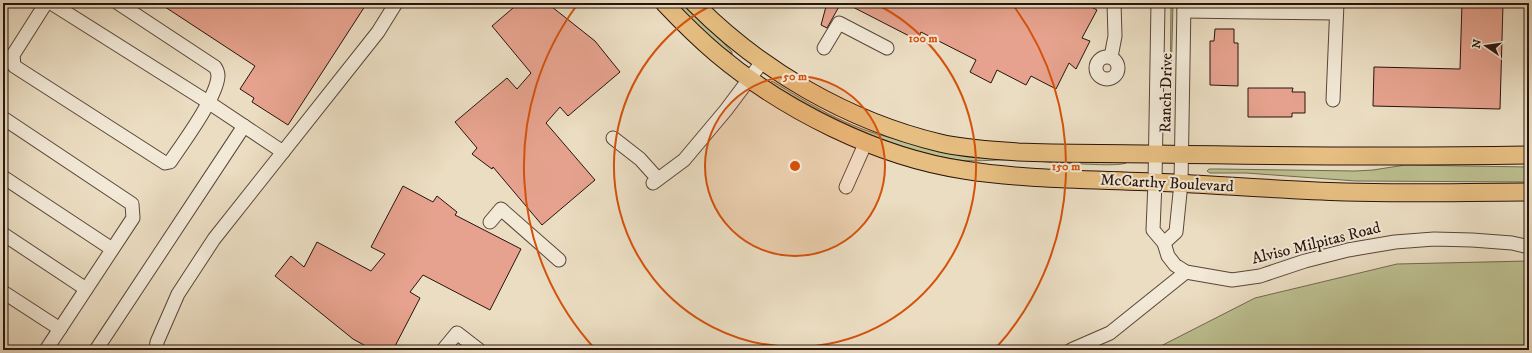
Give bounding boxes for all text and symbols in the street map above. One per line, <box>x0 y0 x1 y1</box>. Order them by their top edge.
north arrow <box>1466 26 1506 66</box>
text: 100 m <box>909 31 937 46</box>
text: N <box>1469 38 1485 50</box>
street label: Ranch Drive <box>1155 52 1177 133</box>
text: 50 m <box>782 69 807 84</box>
centre of rings <box>788 159 802 173</box>
text: 150 m <box>1052 159 1080 174</box>
street label: McCarthy Boulevard <box>1100 170 1234 196</box>
street label: Alviso Milpitas Road <box>1250 217 1383 269</box>

